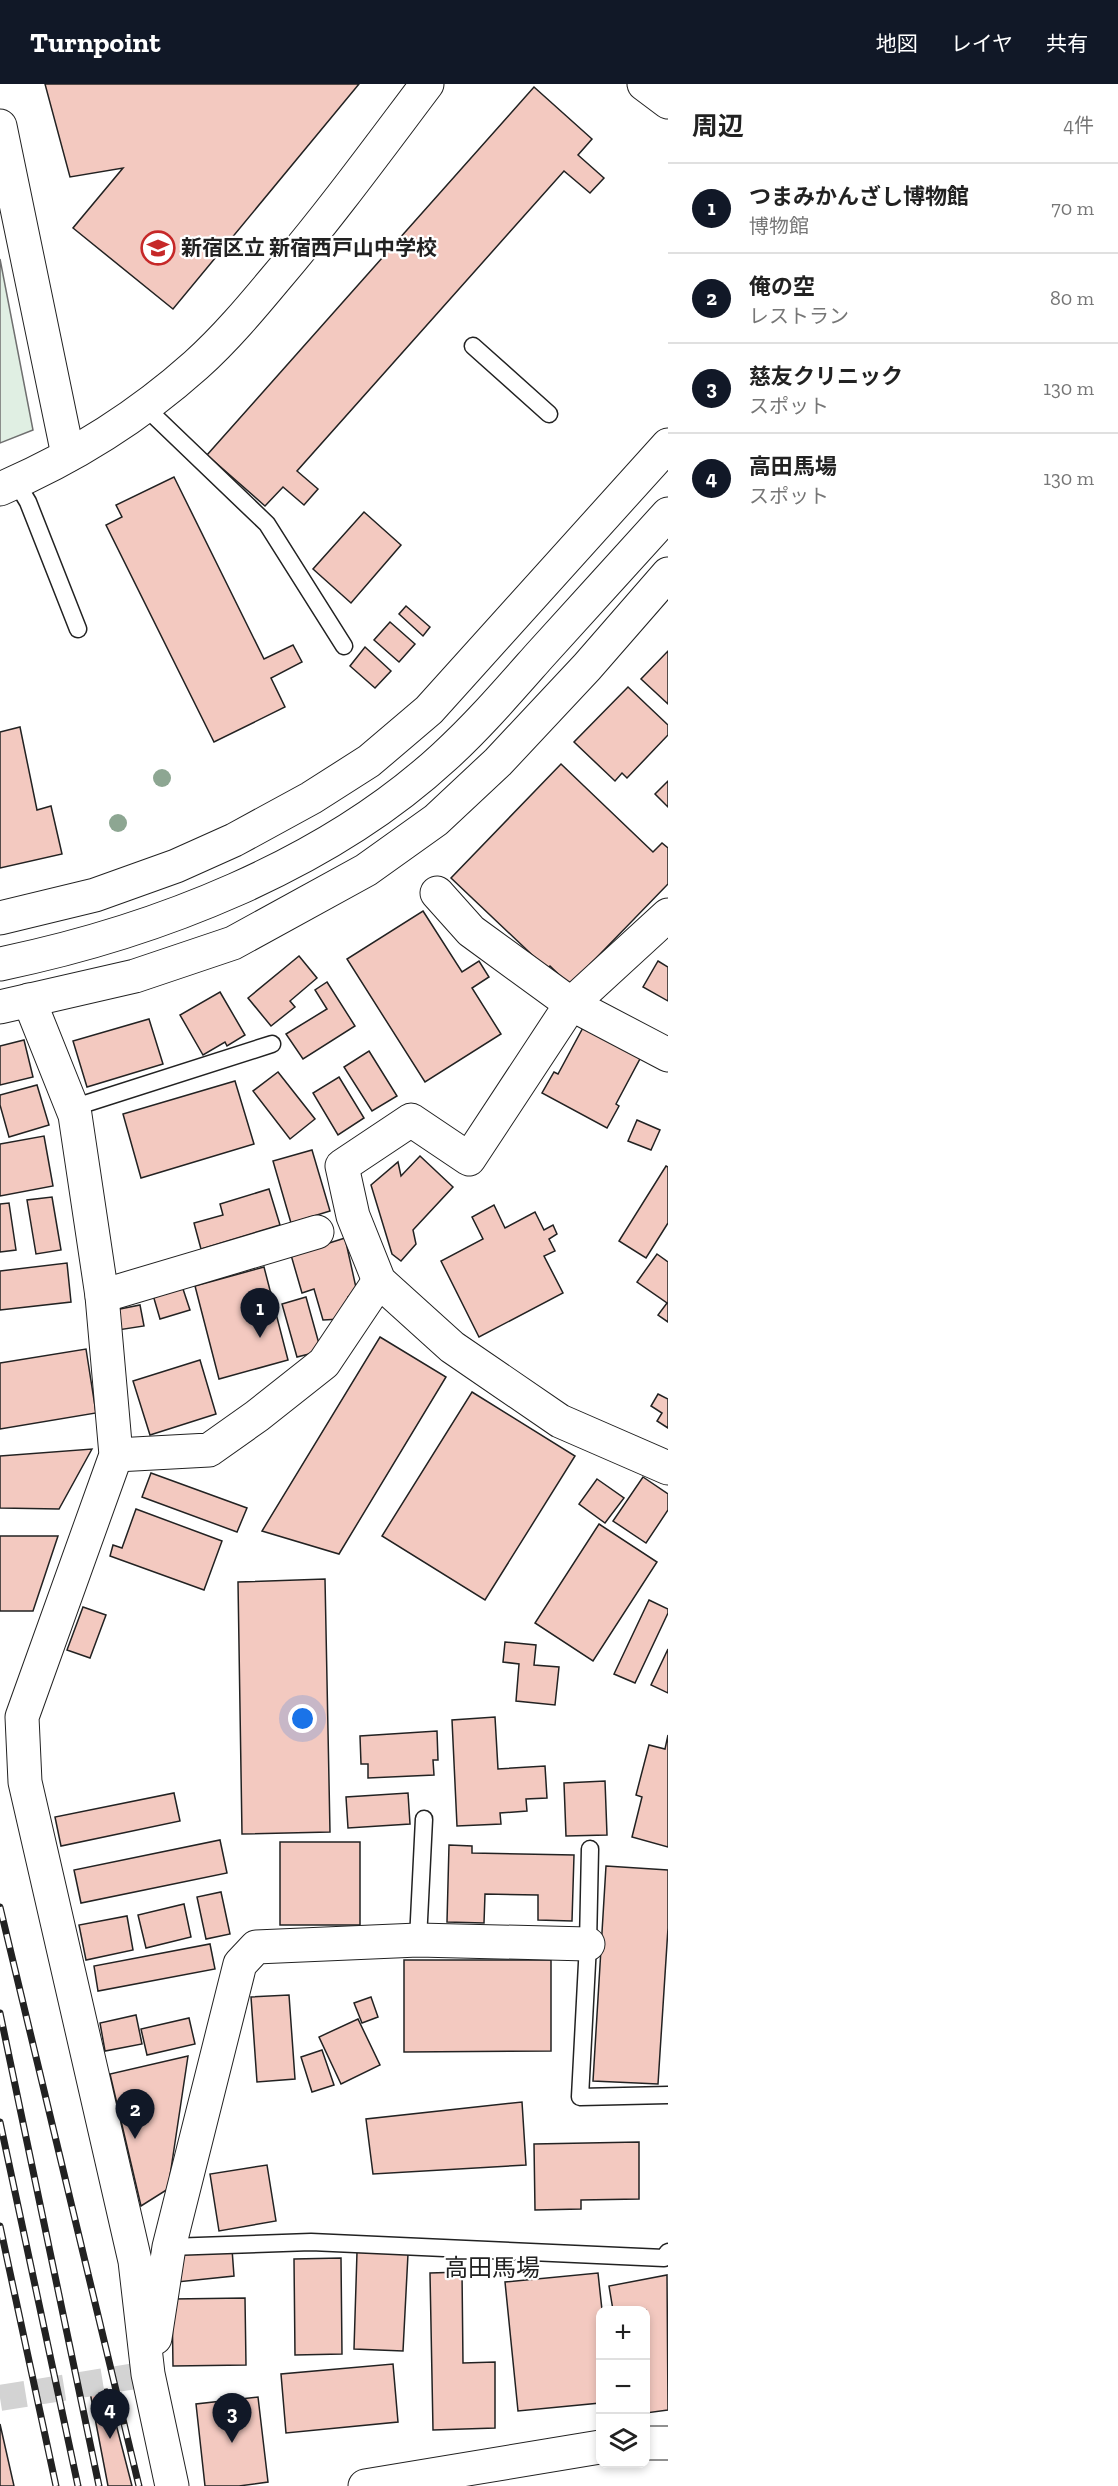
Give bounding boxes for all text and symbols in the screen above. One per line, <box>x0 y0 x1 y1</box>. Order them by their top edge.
text: Turnpoint <box>30 26 160 59</box>
text: 地図 <box>876 31 918 56</box>
text: レイヤ <box>951 31 1013 56</box>
text: 共有 <box>1046 31 1088 56</box>
text: 周辺 <box>692 110 744 142</box>
text: 4件 <box>1063 113 1094 137</box>
text: つまみかんざし博物館 <box>749 183 969 210</box>
text: 1 <box>707 196 716 220</box>
text: 70 m <box>1051 196 1094 220</box>
text: 博物館 <box>749 214 809 238</box>
school or university icon: 新宿区立 新宿西戸山中学校 <box>140 230 176 266</box>
place label: 新宿区立 新宿西戸山中学校 <box>181 235 437 260</box>
text: 俺の空 <box>749 273 815 300</box>
text: 2 <box>706 286 717 310</box>
text: 80 m <box>1050 286 1094 310</box>
text: レストラン <box>749 304 849 328</box>
text: 慈友クリニック <box>749 363 903 390</box>
text: 3 <box>706 376 717 400</box>
text: 130 m <box>1043 376 1094 400</box>
text: スポット <box>749 394 829 418</box>
text: 高田馬場 <box>749 453 837 480</box>
text: 4 <box>706 466 717 490</box>
text: 130 m <box>1043 466 1094 490</box>
text: スポット <box>749 484 829 508</box>
pin: 1 <box>240 1288 280 1338</box>
your location <box>288 1704 317 1733</box>
pin: 2 <box>116 2090 154 2139</box>
district label: 高田馬場 <box>444 2253 540 2282</box>
map controls <box>596 2306 650 2468</box>
button: + <box>596 2306 650 2360</box>
button: − <box>596 2360 650 2414</box>
pin: 4 <box>90 2390 130 2439</box>
pin: 3 <box>212 2394 252 2443</box>
button: layers <box>596 2414 650 2468</box>

